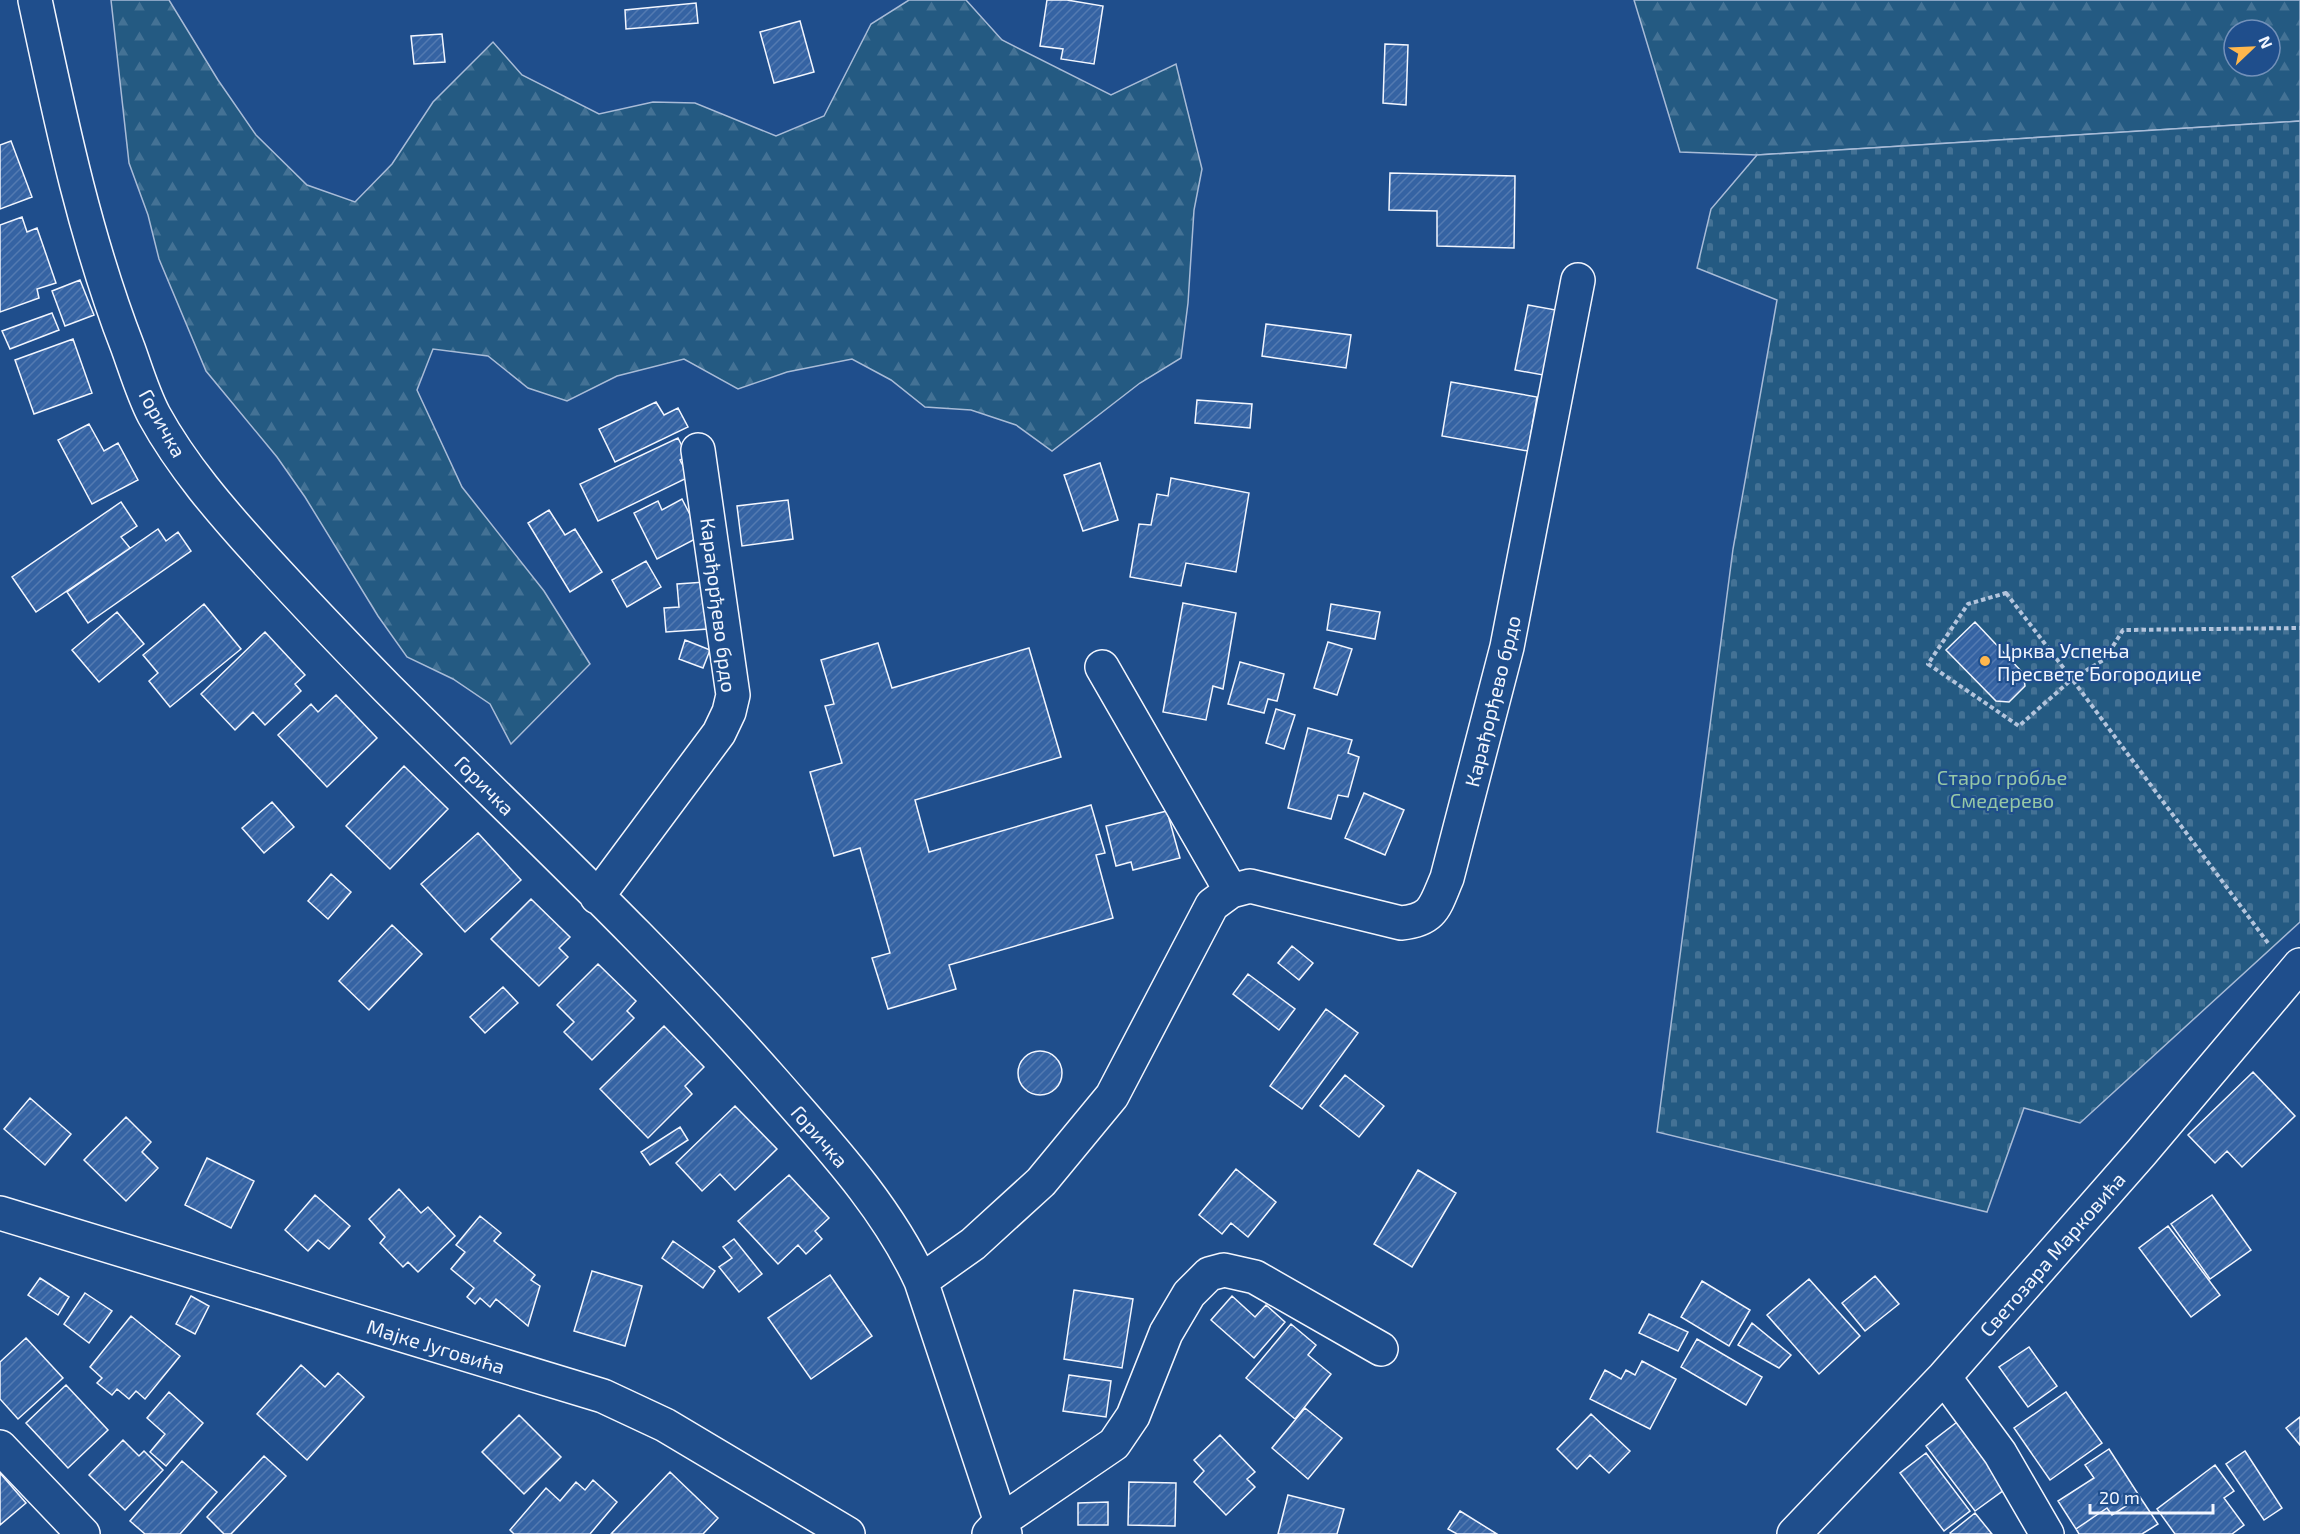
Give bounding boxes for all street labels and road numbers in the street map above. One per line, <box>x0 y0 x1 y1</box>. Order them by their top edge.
street label: Горичка <box>134 385 192 461</box>
street label: Карађорђево брдо <box>695 516 742 694</box>
street label: Карађорђево брдо <box>1459 613 1526 789</box>
street label: Горичка <box>450 750 520 820</box>
street label: Горичка <box>787 1100 853 1172</box>
street label: Светозара Марковића <box>1974 1167 2130 1341</box>
street label: Мајке Југовића <box>364 1314 508 1379</box>

